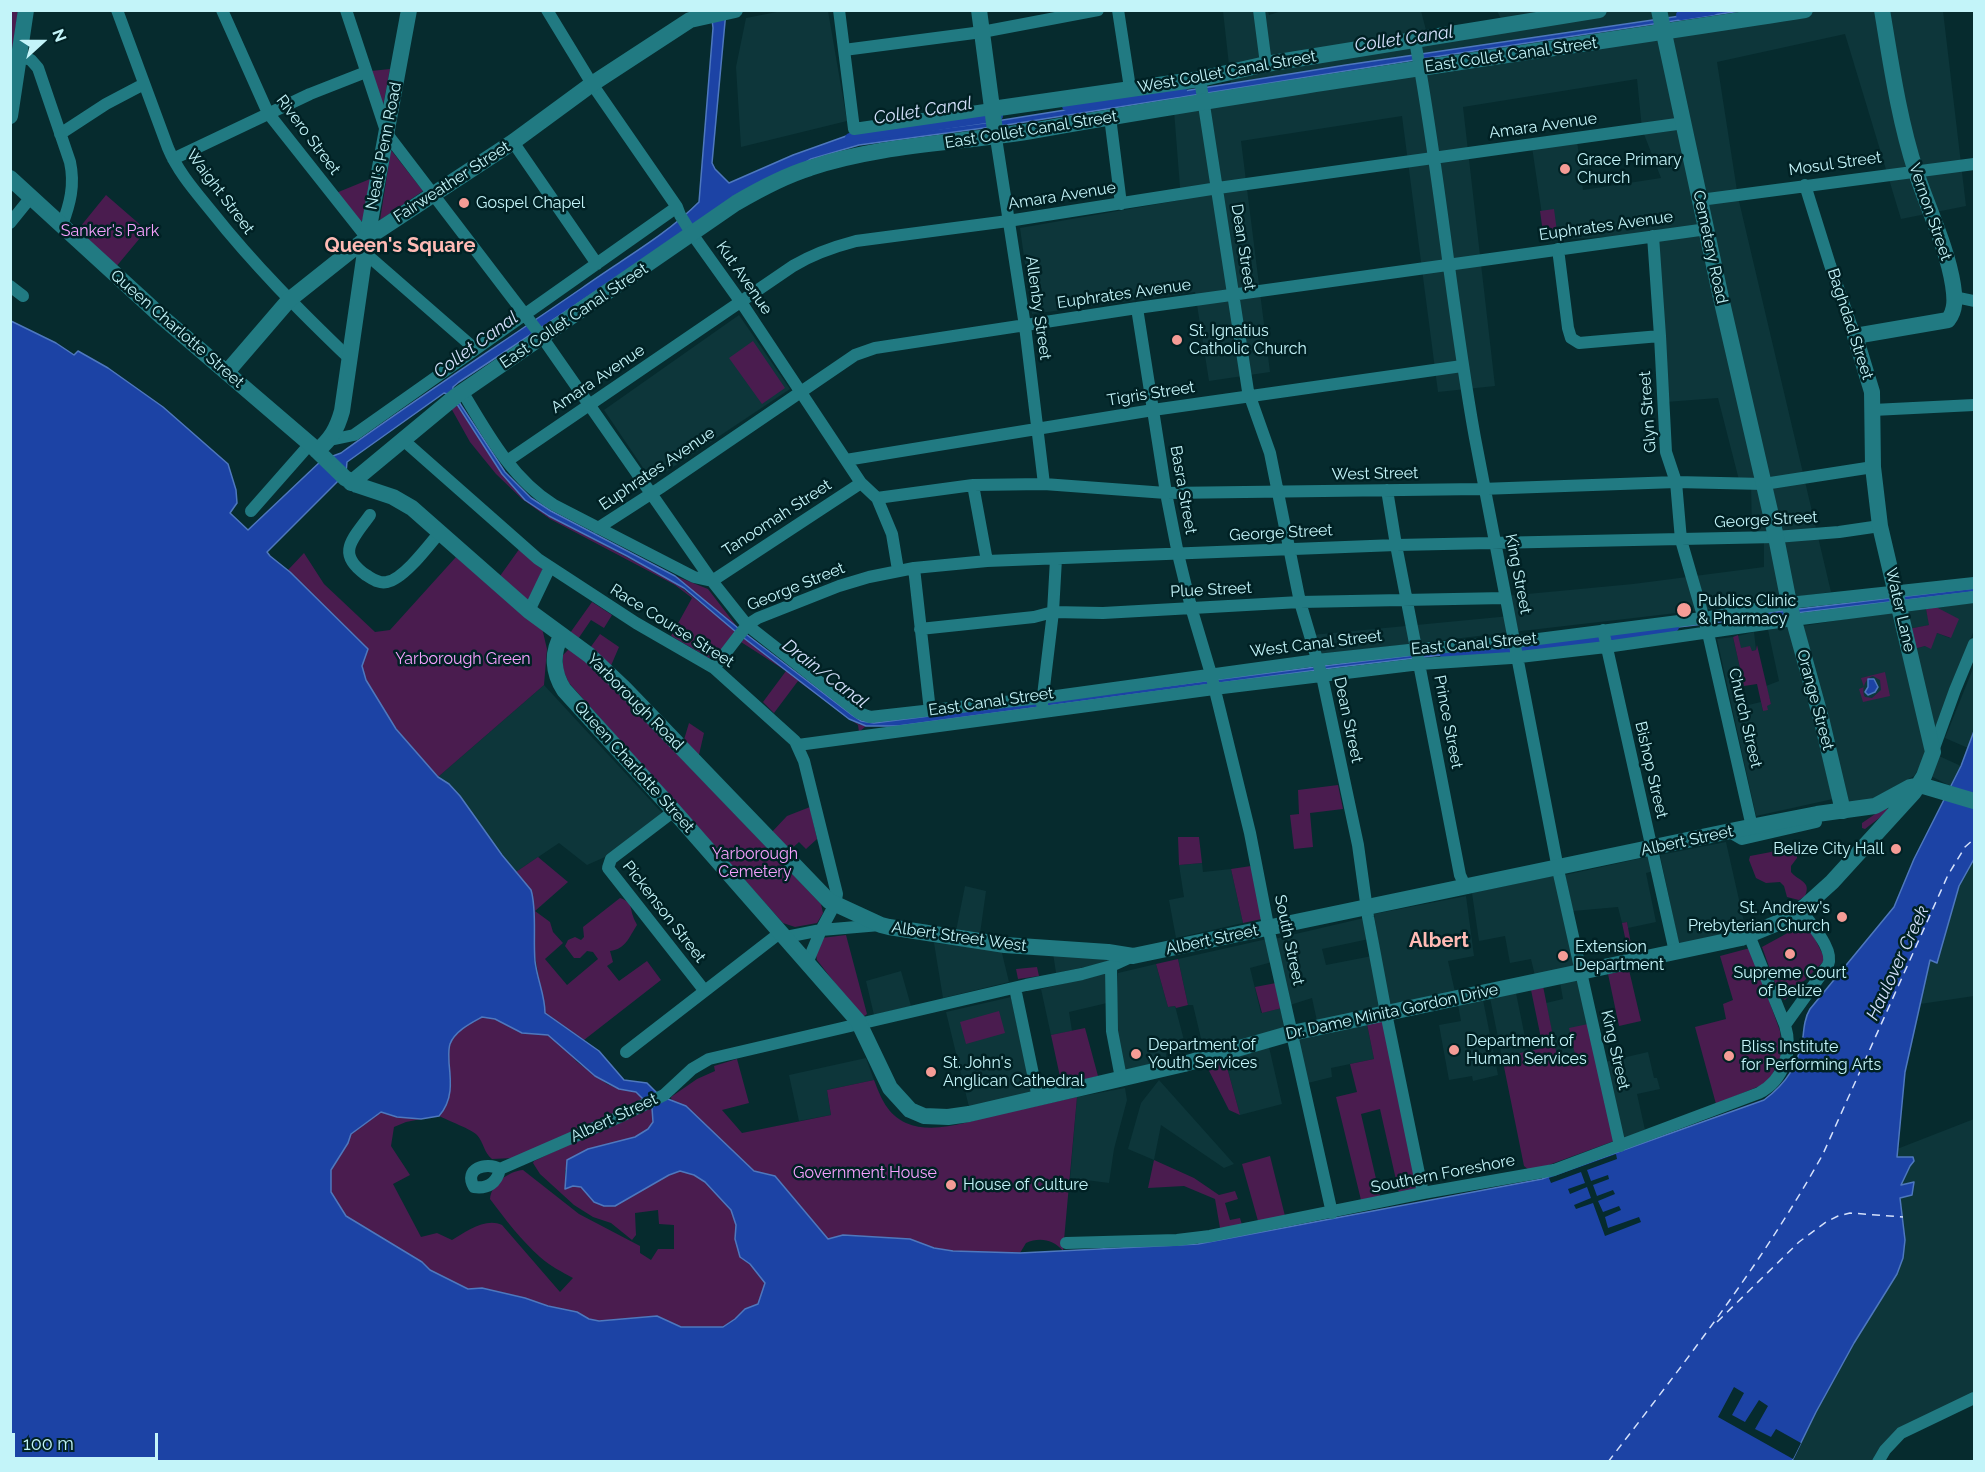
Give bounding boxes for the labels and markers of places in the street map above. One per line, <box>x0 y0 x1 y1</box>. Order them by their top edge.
place label: Grace Primary Church <box>1577 150 1682 188</box>
marker: Grace Primary Church <box>1558 162 1572 176</box>
place label: Gospel Chapel <box>476 193 585 213</box>
marker: Gospel Chapel <box>457 196 471 210</box>
place label: St. Ignatius Catholic Church <box>1189 321 1307 359</box>
marker: St. Ignatius Catholic Church <box>1170 333 1184 347</box>
place label: Publics Clinic & Pharmacy <box>1698 591 1796 629</box>
marker: Publics Clinic & Pharmacy <box>1675 601 1693 619</box>
place label: Belize City Hall <box>1773 839 1884 859</box>
marker: Belize City Hall <box>1889 842 1903 856</box>
place label: St. Andrew's Prebyterian Church <box>1688 898 1830 936</box>
marker: St. Andrew's Prebyterian Church <box>1835 910 1849 924</box>
place label: Extension Department <box>1575 937 1664 975</box>
marker: Supreme Court of Belize <box>1783 947 1797 961</box>
marker: Extension Department <box>1556 949 1570 963</box>
place label: Supreme Court of Belize <box>1734 963 1846 1001</box>
place label: Department of Human Services <box>1466 1031 1587 1069</box>
place label: Department of Youth Services <box>1148 1035 1257 1073</box>
place label: Bliss Institute for Performing Arts <box>1741 1037 1881 1075</box>
marker: Department of Human Services <box>1447 1043 1461 1057</box>
marker: Department of Youth Services <box>1129 1047 1143 1061</box>
marker: Bliss Institute for Performing Arts <box>1722 1049 1736 1063</box>
place label: St. John's Anglican Cathedral <box>943 1053 1084 1091</box>
marker: St. John's Anglican Cathedral <box>924 1065 938 1079</box>
place label: House of Culture <box>963 1175 1088 1195</box>
marker: House of Culture <box>944 1178 958 1192</box>

